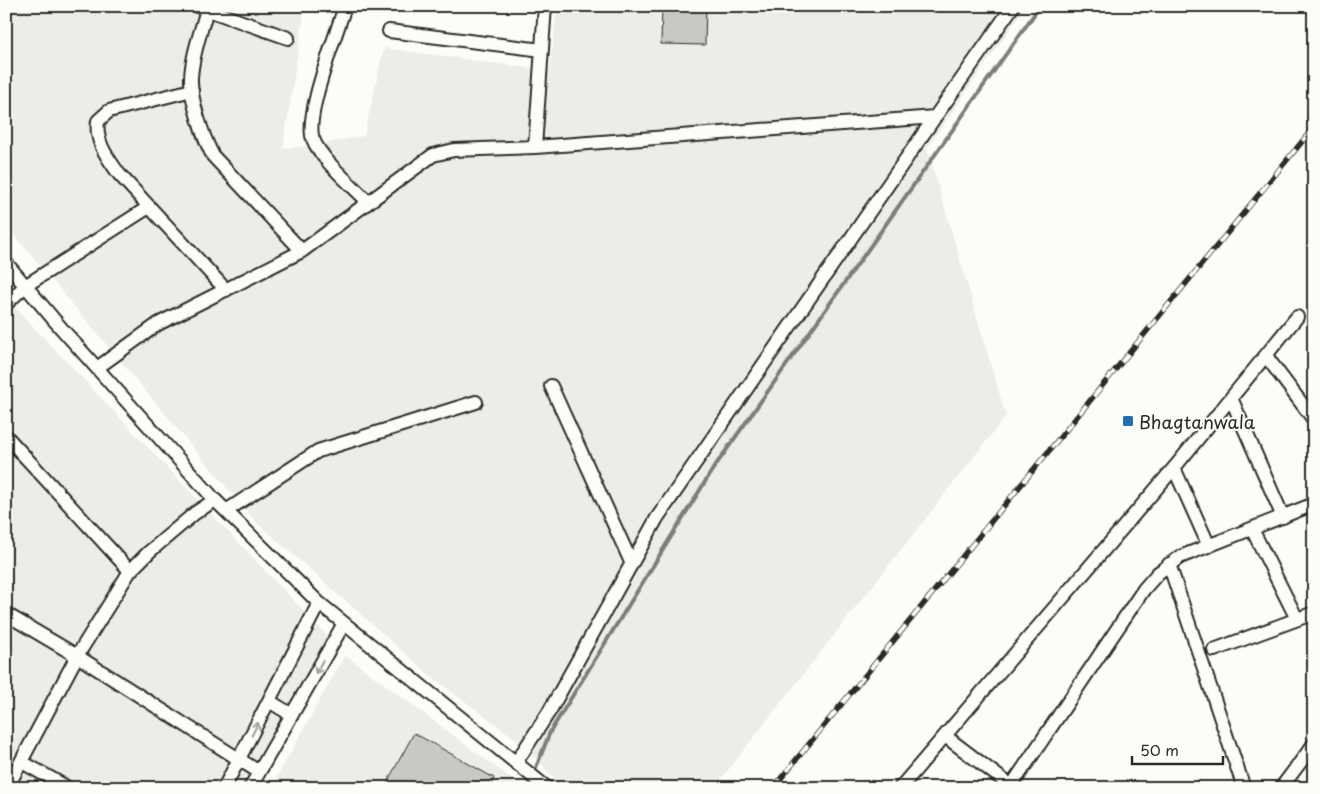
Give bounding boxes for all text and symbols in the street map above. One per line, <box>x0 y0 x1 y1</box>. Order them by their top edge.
place label: Bhagtanwala <box>1139 408 1256 435</box>
marker: Bhagtanwala <box>1121 414 1135 428</box>
one-way arrow <box>314 659 323 674</box>
one-way arrow <box>250 722 260 737</box>
scale bar <box>1132 734 1224 766</box>
text: 50 m <box>1140 738 1179 761</box>

